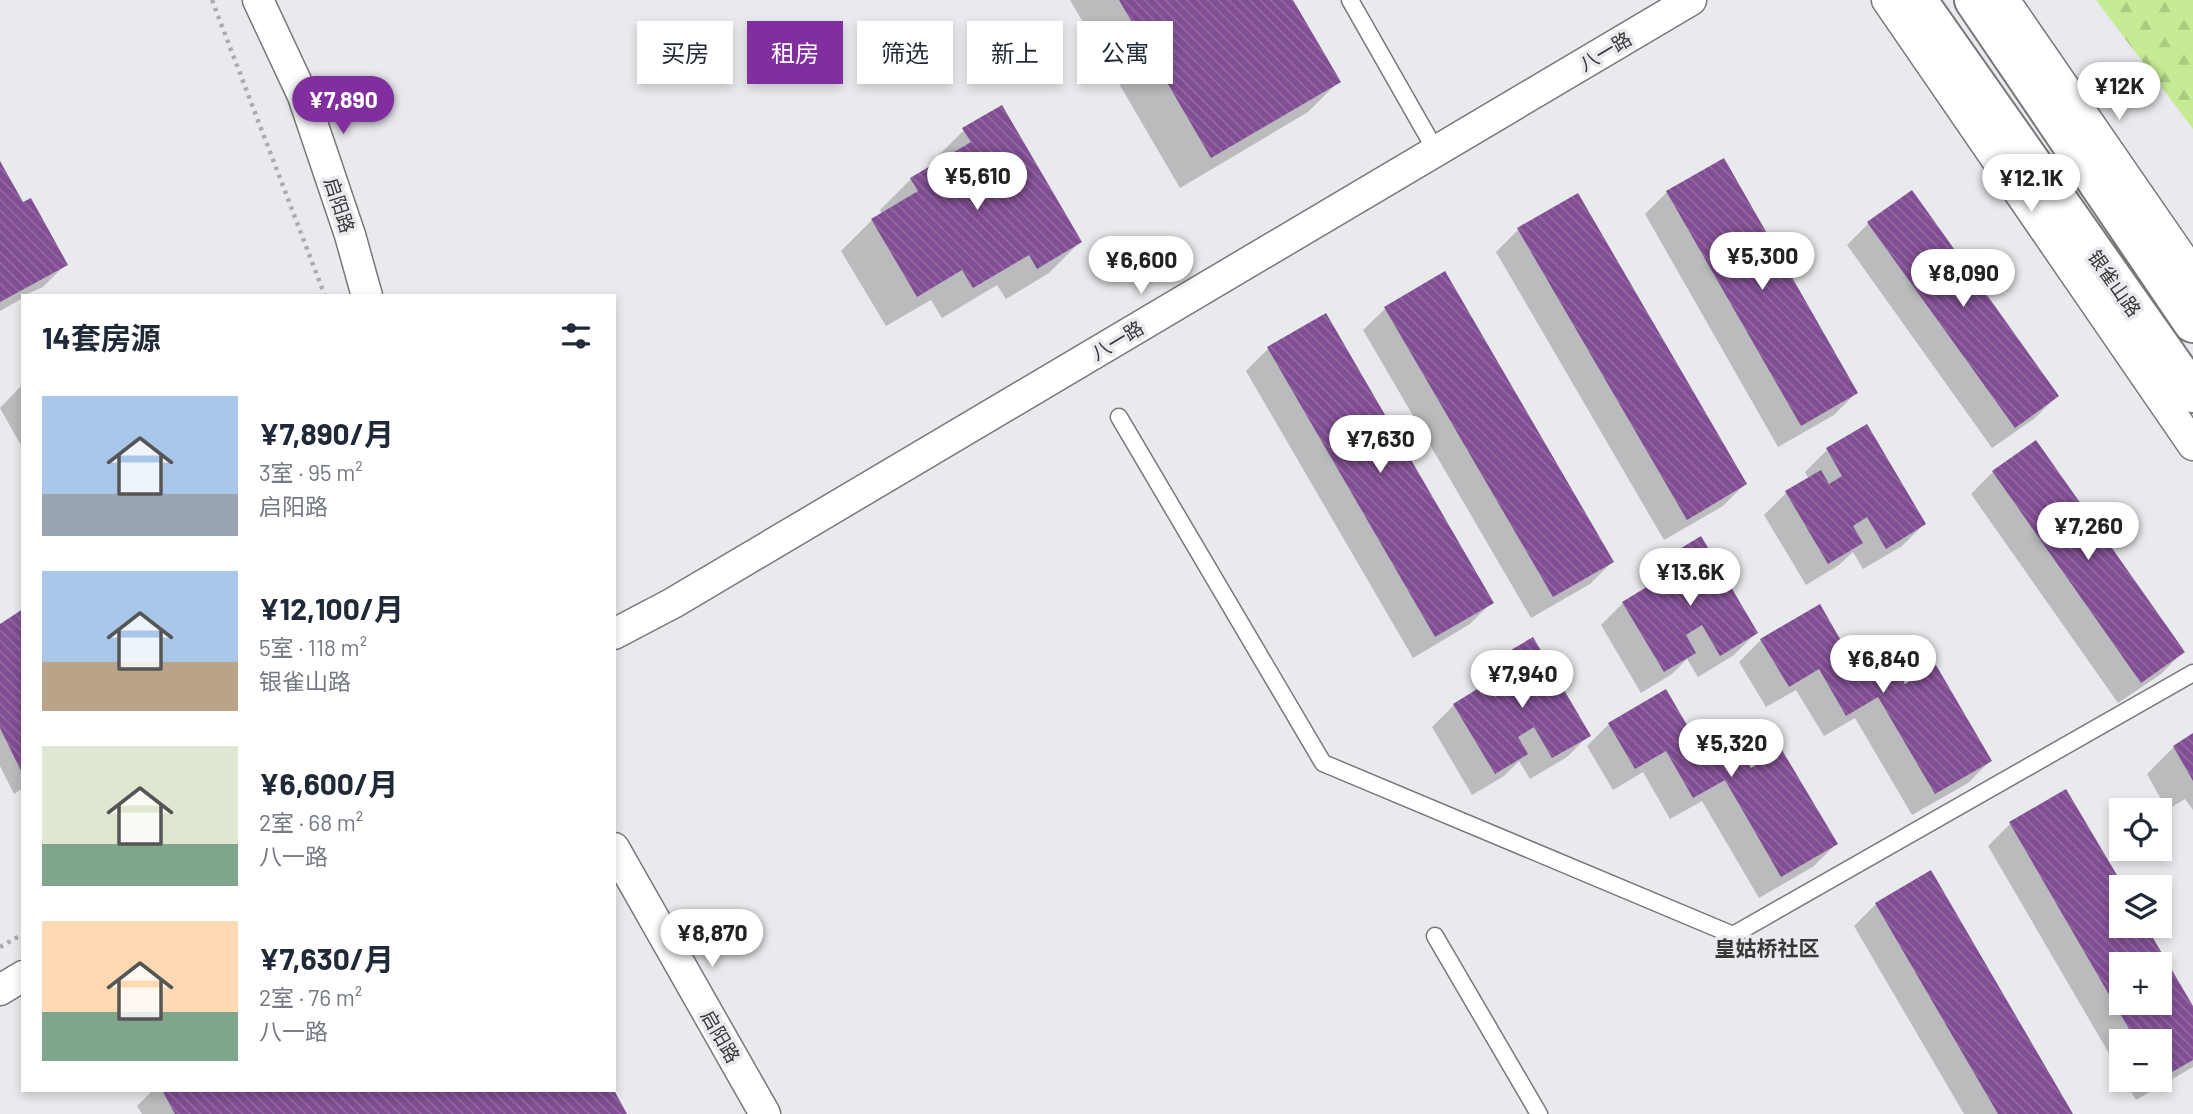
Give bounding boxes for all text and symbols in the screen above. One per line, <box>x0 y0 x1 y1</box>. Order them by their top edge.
chip: 买房 <box>637 21 733 84</box>
chip: 租房 <box>747 21 843 84</box>
chip: 筛选 <box>857 21 953 84</box>
chip: 新上 <box>967 21 1063 84</box>
chip: 公寓 <box>1077 21 1173 84</box>
street label: 八一路 <box>1575 26 1635 76</box>
pin: ¥12K <box>2078 62 2160 122</box>
text: ¥12K <box>2093 71 2145 99</box>
pin: ¥7,890 <box>286 76 400 136</box>
text: ¥7,890 <box>308 85 378 113</box>
pin: ¥5,610 <box>920 152 1034 212</box>
pin: ¥12.1K <box>1974 154 2088 214</box>
text: ¥5,610 <box>943 161 1011 189</box>
text: ¥12.1K <box>1998 163 2064 191</box>
street label: 启阳路 <box>320 174 360 236</box>
pin: ¥5,300 <box>1705 232 1819 292</box>
pin: ¥6,600 <box>1084 236 1198 296</box>
text: ¥5,300 <box>1726 241 1798 269</box>
text: ¥6,600 <box>1105 245 1177 273</box>
street label: 银雀山路 <box>2084 245 2146 321</box>
pin: ¥8,090 <box>1906 250 2020 309</box>
text: ¥8,090 <box>1927 258 1999 286</box>
street label: 八一路 <box>1087 315 1147 365</box>
icon: filters <box>557 317 595 355</box>
text: 14套房源 <box>42 319 161 355</box>
text: ¥7,890/月 <box>259 415 394 451</box>
pin: ¥7,630 <box>1323 416 1437 475</box>
icon: home <box>98 424 182 508</box>
text: ¥7,630 <box>1345 424 1415 452</box>
text: 3室 · 95 m² <box>259 458 363 486</box>
text: 启阳路 <box>259 492 328 520</box>
pin: ¥7,260 <box>2031 503 2145 562</box>
text: ¥7,260 <box>2053 511 2123 539</box>
pin: ¥13.6K <box>1633 548 1747 608</box>
text: ¥13.6K <box>1655 557 1725 585</box>
text: ¥12,100/月 <box>259 590 404 626</box>
icon: home <box>98 599 182 683</box>
text: 5室 · 118 m² <box>259 633 367 661</box>
pin: ¥6,840 <box>1826 636 1940 695</box>
text: ¥6,840 <box>1846 644 1920 672</box>
pin: ¥7,940 <box>1465 650 1579 710</box>
text: ¥7,940 <box>1486 659 1558 687</box>
text: 银雀山路 <box>259 667 351 695</box>
pin: ¥5,320 <box>1674 720 1788 779</box>
text: ¥5,320 <box>1695 728 1767 756</box>
text: ¥6,600/月 <box>259 765 398 801</box>
icon: home <box>98 774 182 858</box>
map controls <box>2109 798 2172 1092</box>
button: locate <box>2109 798 2172 861</box>
text: 2室 · 68 m² <box>259 808 363 836</box>
text: 八一路 <box>259 842 328 870</box>
button: layers <box>2109 875 2172 938</box>
pin: ¥8,870 <box>655 909 769 969</box>
text: ¥8,870 <box>676 918 748 946</box>
district label: 皇姑桥社区 <box>1715 935 1820 960</box>
text: ¥7,630/月 <box>259 940 394 976</box>
icon: home <box>98 949 182 1033</box>
button: + <box>2109 952 2172 1015</box>
text: 2室 · 76 m² <box>259 983 362 1011</box>
street label: 启阳路 <box>697 1006 745 1066</box>
text: 八一路 <box>259 1017 328 1045</box>
button: − <box>2109 1029 2172 1092</box>

